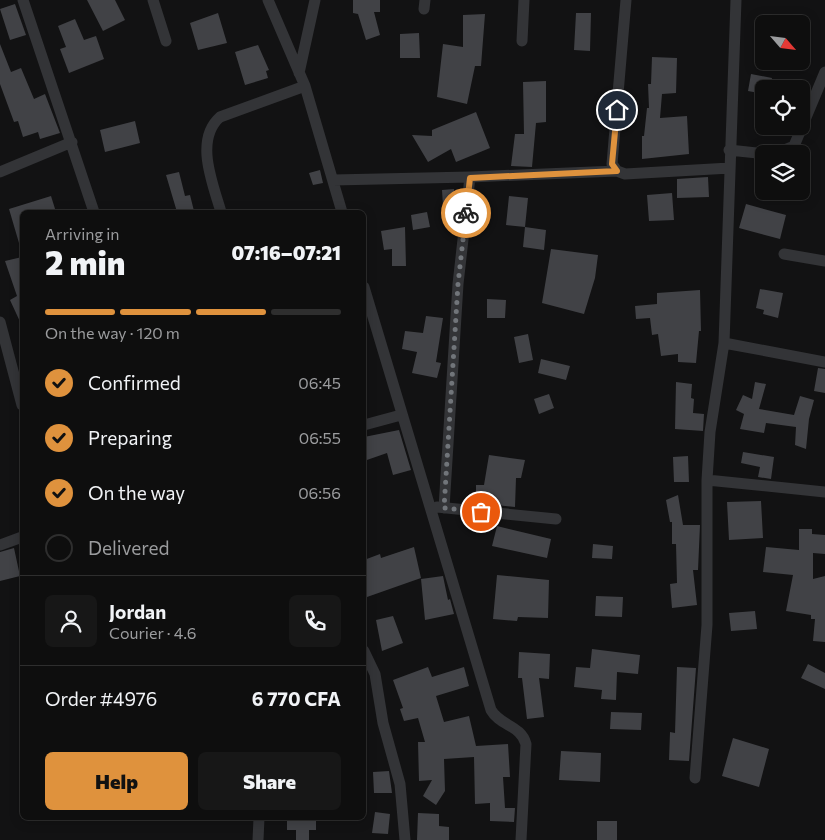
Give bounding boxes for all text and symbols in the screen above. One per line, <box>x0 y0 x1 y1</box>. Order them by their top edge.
north arrow <box>755 15 810 70</box>
map controls <box>755 15 810 200</box>
button: locate <box>755 80 810 135</box>
pin <box>596 89 638 131</box>
icon: home <box>603 96 631 124</box>
button: layers <box>755 145 810 200</box>
courier <box>441 188 491 238</box>
icon: bike <box>452 199 480 227</box>
text: Arriving in <box>45 224 119 243</box>
text: 07:16–07:21 <box>232 241 341 264</box>
text: 2 min <box>45 242 125 282</box>
text: On the way · 120 m <box>45 323 180 342</box>
icon: check <box>45 369 73 397</box>
text: Confirmed <box>88 371 181 394</box>
text: 06:45 <box>298 373 341 392</box>
icon: check <box>45 424 73 452</box>
text: Preparing <box>88 426 172 449</box>
text: 06:55 <box>299 428 341 447</box>
icon: check <box>45 479 73 507</box>
text: On the way <box>88 481 185 504</box>
text: 06:56 <box>298 483 341 502</box>
pin <box>460 491 502 533</box>
icon: bag <box>467 498 495 526</box>
text: Delivered <box>88 536 169 559</box>
button: person <box>45 595 97 647</box>
button: phone <box>289 595 341 647</box>
text: Jordan <box>109 600 166 623</box>
text: Courier · 4.6 <box>109 623 196 642</box>
text: Order #4976 <box>45 687 157 710</box>
text: 6 770 CFA <box>252 687 341 710</box>
button: Help <box>45 752 188 810</box>
button: Share <box>198 752 341 810</box>

